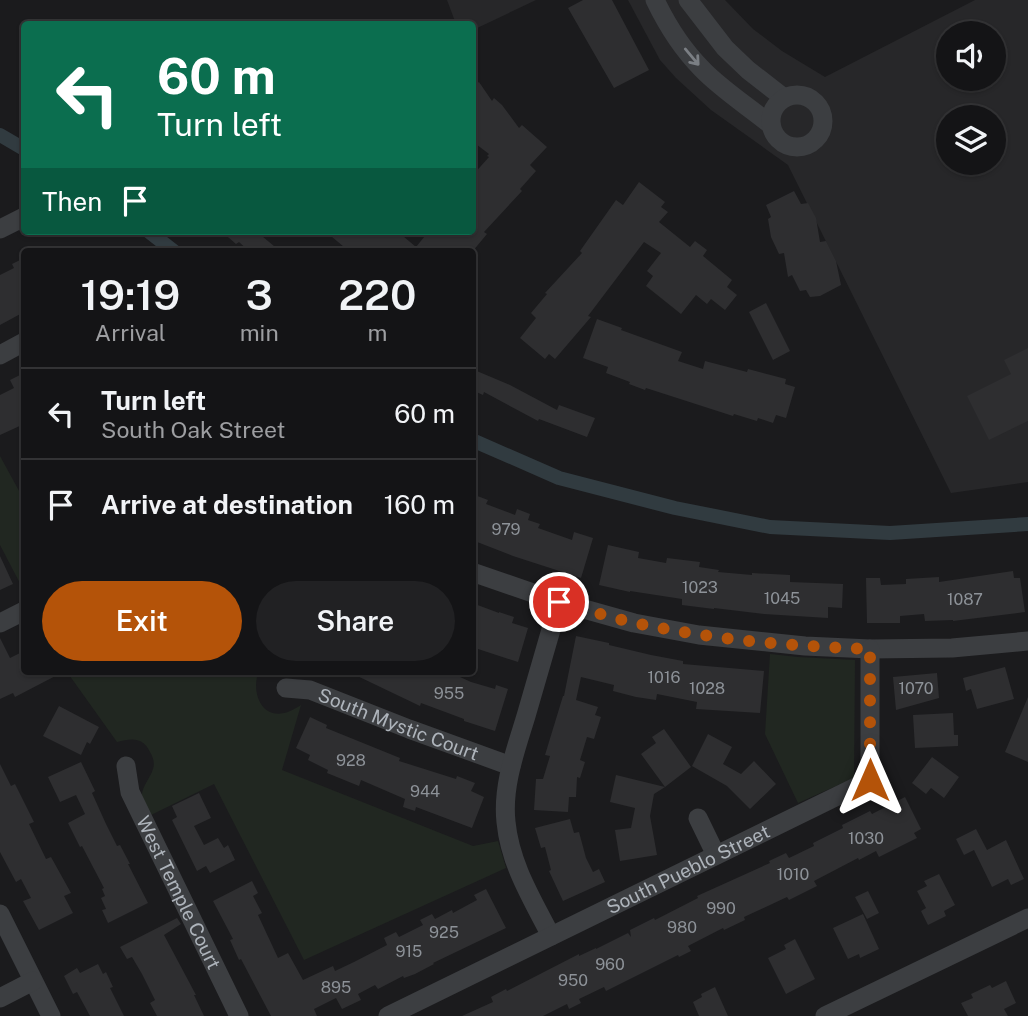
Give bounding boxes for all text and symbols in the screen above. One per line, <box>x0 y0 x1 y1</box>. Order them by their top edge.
map controls <box>936 21 1006 175</box>
button: sound <box>936 21 1006 91</box>
text: 60 m <box>157 47 276 105</box>
one-way arrow <box>684 48 700 66</box>
icon: left <box>42 49 133 140</box>
button: layers <box>936 105 1006 175</box>
text: Turn left <box>157 106 282 143</box>
icon: arrive <box>116 182 154 220</box>
text: Then <box>42 186 102 217</box>
text: 19:19 <box>81 270 180 319</box>
text: 3 <box>246 270 273 319</box>
text: 220 <box>338 270 416 319</box>
text: Arrival <box>95 319 166 346</box>
text: min <box>240 319 279 346</box>
text: m <box>367 319 387 346</box>
text: Turn left <box>101 385 206 416</box>
icon: left <box>42 395 80 433</box>
text: 60 m <box>394 398 455 429</box>
text: South Oak Street <box>101 416 286 443</box>
icon: arrive <box>42 486 80 524</box>
text: Arrive at destination <box>101 489 353 520</box>
text: 160 m <box>384 489 455 520</box>
house number: 979 <box>492 520 521 539</box>
pin <box>529 572 589 632</box>
house number: 1023 <box>682 578 718 597</box>
button: Exit <box>42 581 242 661</box>
button: Share <box>256 581 455 661</box>
icon: arrive <box>540 583 578 621</box>
house number: 1045 <box>764 589 800 608</box>
house number: 1087 <box>947 590 983 609</box>
house number: 1016 <box>648 668 680 687</box>
house number: 1028 <box>689 679 725 698</box>
house number: 1070 <box>898 679 934 698</box>
street label: South Mystic Court <box>315 683 482 764</box>
house number: 955 <box>434 684 464 703</box>
position arrow <box>833 743 907 817</box>
house number: 928 <box>336 751 366 770</box>
house number: 944 <box>410 782 440 801</box>
street label: West Temple Court <box>132 812 226 973</box>
street label: South Pueblo Street <box>603 820 773 918</box>
house number: 1030 <box>848 829 884 848</box>
house number: 1010 <box>777 865 810 884</box>
house number: 990 <box>706 899 736 918</box>
house number: 980 <box>667 918 697 937</box>
house number: 925 <box>429 923 459 942</box>
house number: 915 <box>396 942 422 961</box>
house number: 960 <box>595 955 625 974</box>
house number: 950 <box>558 971 588 990</box>
house number: 895 <box>321 978 351 997</box>

